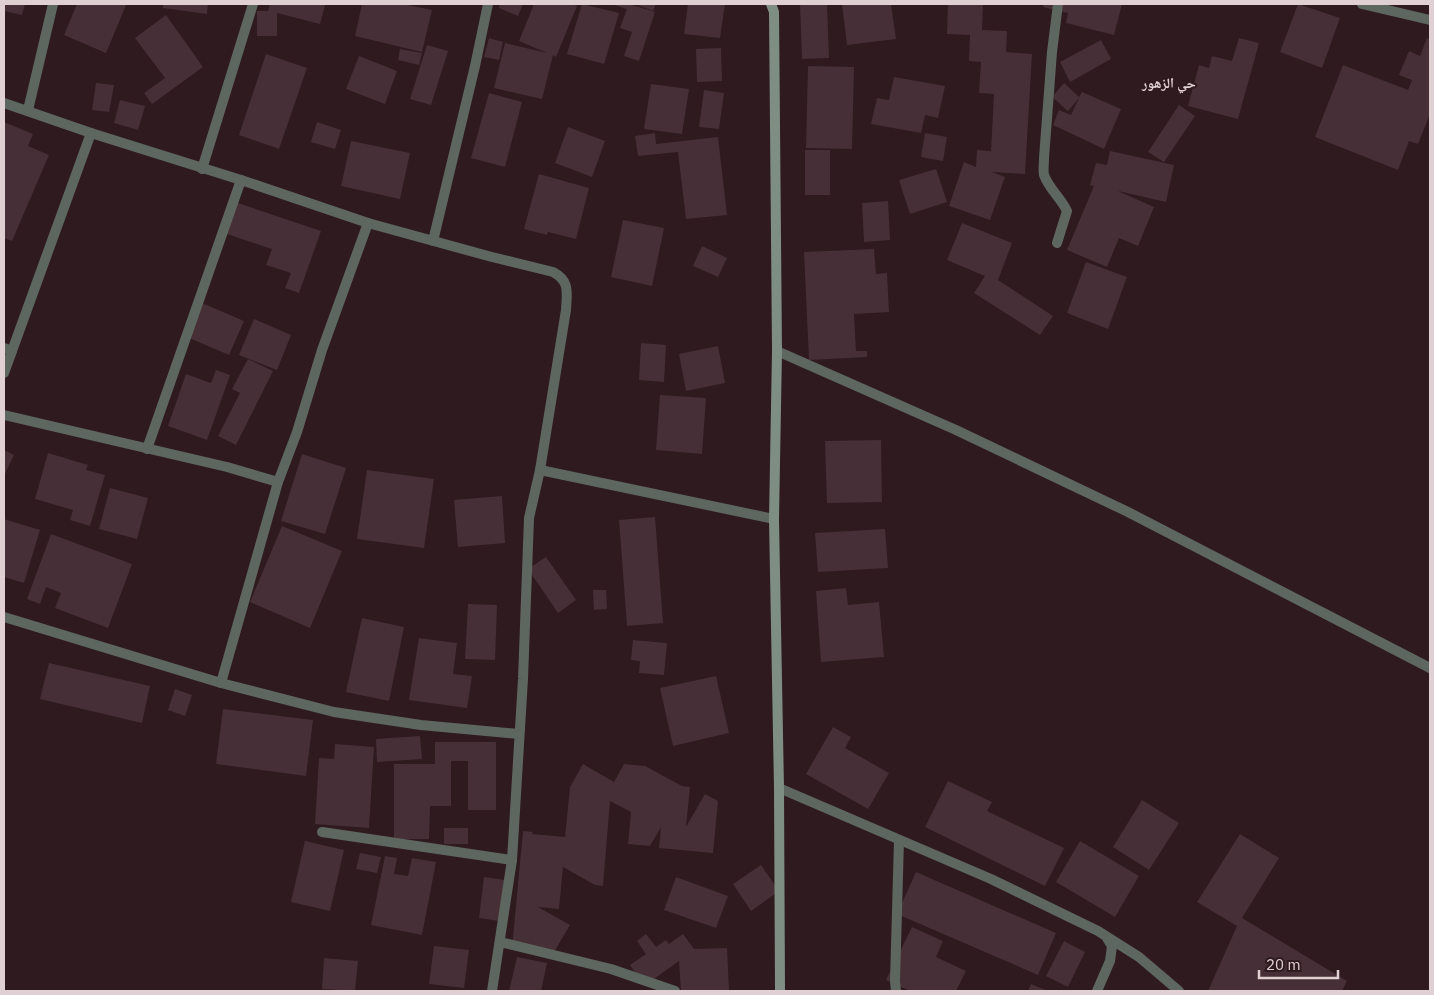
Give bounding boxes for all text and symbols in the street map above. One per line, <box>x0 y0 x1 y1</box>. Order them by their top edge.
district label: حي الزهور <box>1141 74 1196 94</box>
scale bar <box>1259 948 1338 980</box>
text: 20 m <box>1266 955 1301 974</box>

